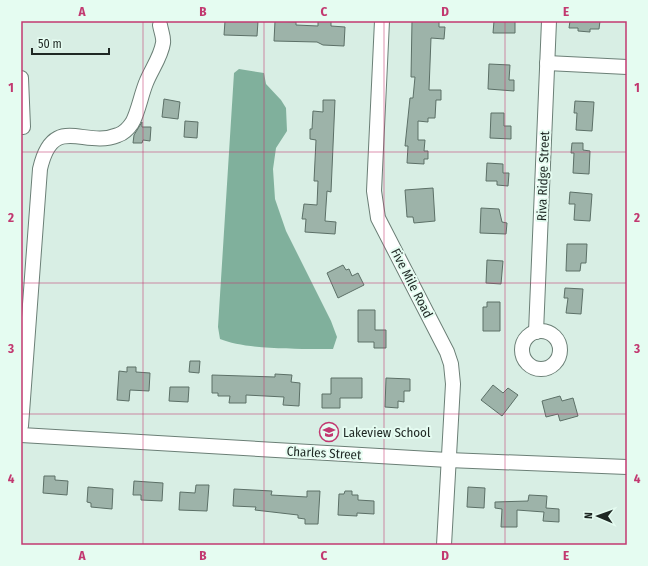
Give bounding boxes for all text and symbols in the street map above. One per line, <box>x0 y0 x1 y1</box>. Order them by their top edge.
text: A <box>77 4 86 19</box>
text: B <box>199 4 207 19</box>
text: C <box>321 4 328 19</box>
text: D <box>441 4 449 19</box>
text: E <box>563 4 569 19</box>
scale bar <box>32 30 109 56</box>
text: 50 m <box>38 37 62 51</box>
text: 1 <box>8 80 14 95</box>
text: 1 <box>634 80 640 95</box>
street label: Riva Ridge Street <box>534 130 552 221</box>
text: 2 <box>7 210 14 225</box>
text: 2 <box>633 210 640 225</box>
street label: Five Mile Road <box>388 246 436 320</box>
text: 3 <box>7 341 14 356</box>
text: 3 <box>633 341 640 356</box>
school or university icon: Lakeview School <box>318 421 340 443</box>
place label: Lakeview School <box>343 425 431 440</box>
street label: Charles Street <box>286 444 362 462</box>
text: 4 <box>8 471 15 486</box>
text: 4 <box>634 471 641 486</box>
north arrow <box>578 496 618 536</box>
text: N <box>582 512 595 519</box>
text: A <box>77 548 86 563</box>
text: B <box>199 548 207 563</box>
text: C <box>321 548 328 563</box>
text: D <box>441 548 449 563</box>
text: E <box>563 548 569 563</box>

